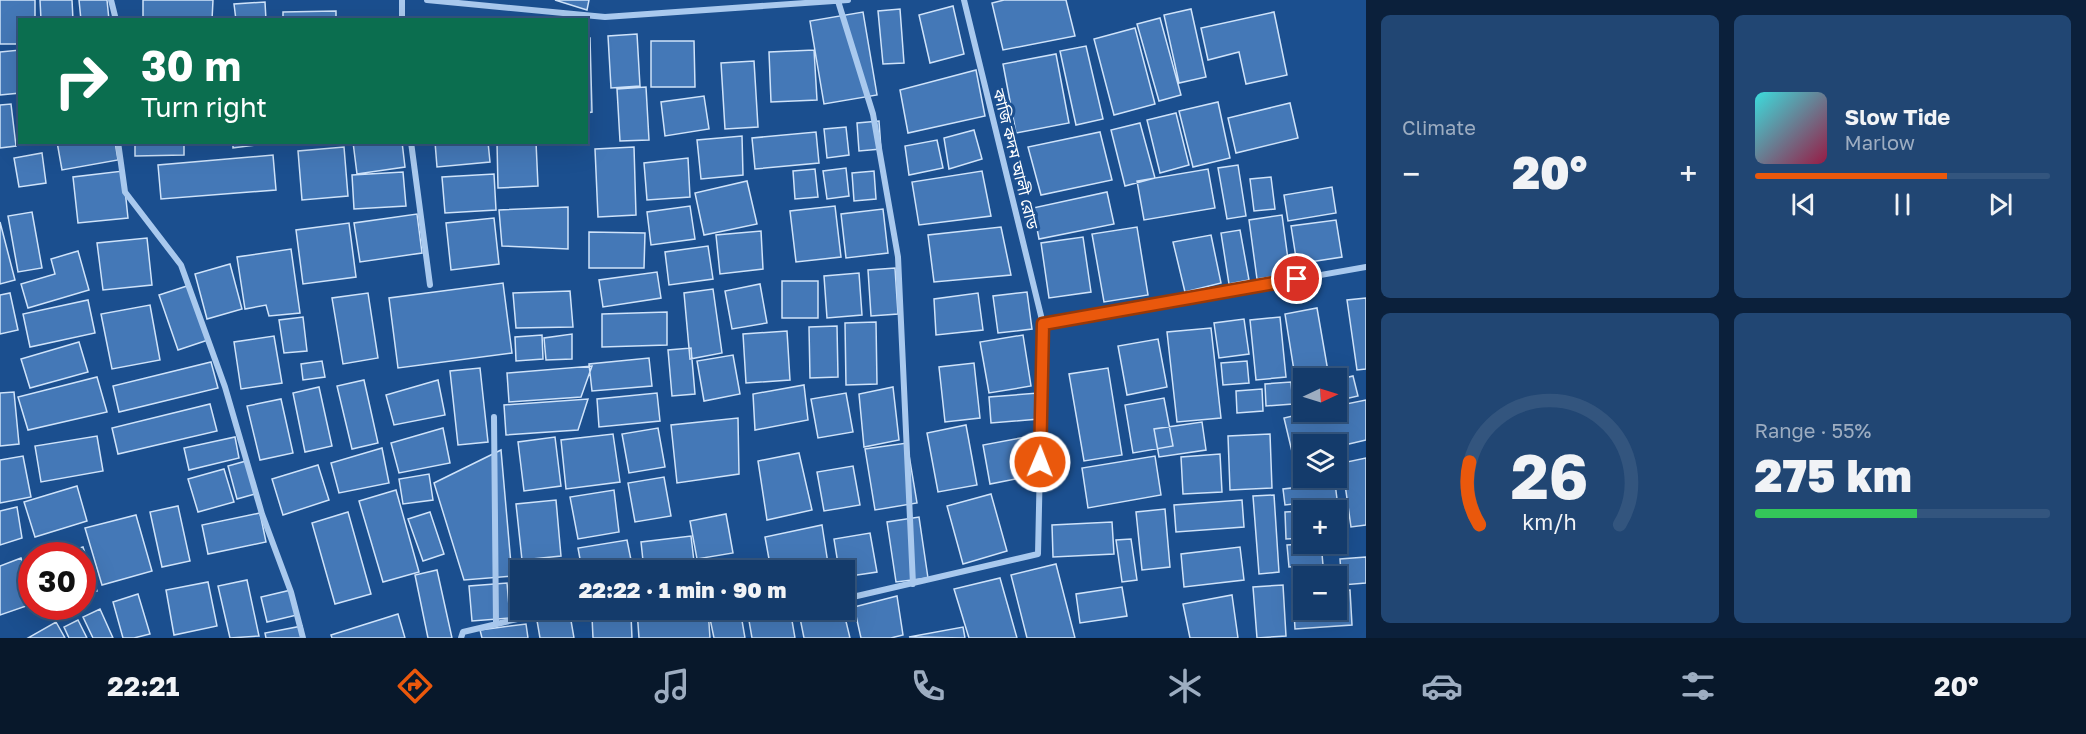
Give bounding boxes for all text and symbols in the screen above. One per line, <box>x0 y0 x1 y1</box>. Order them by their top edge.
text: 30 m <box>141 40 241 90</box>
icon: right <box>42 42 120 120</box>
street label: কাজি কদম আলী রোড <box>989 86 1043 232</box>
text: Turn right <box>141 91 267 123</box>
text: Slow Tide <box>1845 103 1950 130</box>
text: Climate <box>1402 115 1476 139</box>
text: Marlow <box>1845 130 1915 154</box>
text: 20° <box>1512 145 1587 199</box>
text: − <box>1402 154 1420 193</box>
text: + <box>1679 154 1698 193</box>
icon: previous <box>1787 188 1820 221</box>
icon: pause <box>1886 188 1919 221</box>
icon: next <box>1984 188 2017 221</box>
pin <box>1271 253 1322 304</box>
icon: arrive <box>1280 262 1313 295</box>
north arrow <box>1293 368 1347 422</box>
map controls <box>1293 368 1347 620</box>
text: Range · 55% <box>1755 418 1871 442</box>
position arrow <box>1008 430 1072 494</box>
button: layers <box>1293 434 1347 488</box>
text: 26 <box>1511 438 1589 513</box>
text: 275 km <box>1755 448 1912 502</box>
button: + <box>1293 500 1347 554</box>
text: km/h <box>1522 509 1577 535</box>
speed limit sign: 30 <box>18 542 96 620</box>
button: − <box>1293 566 1347 620</box>
text: 22:22 · 1 min · 90 m <box>579 576 786 603</box>
icon: directions <box>394 665 436 707</box>
icon: music <box>651 665 693 707</box>
icon: phone <box>907 665 949 707</box>
icon: climate <box>1164 665 1206 707</box>
icon: car <box>1421 665 1463 707</box>
icon: filters <box>1677 665 1719 707</box>
text: 22:21 <box>107 670 179 702</box>
text: 20° <box>1934 670 1979 702</box>

